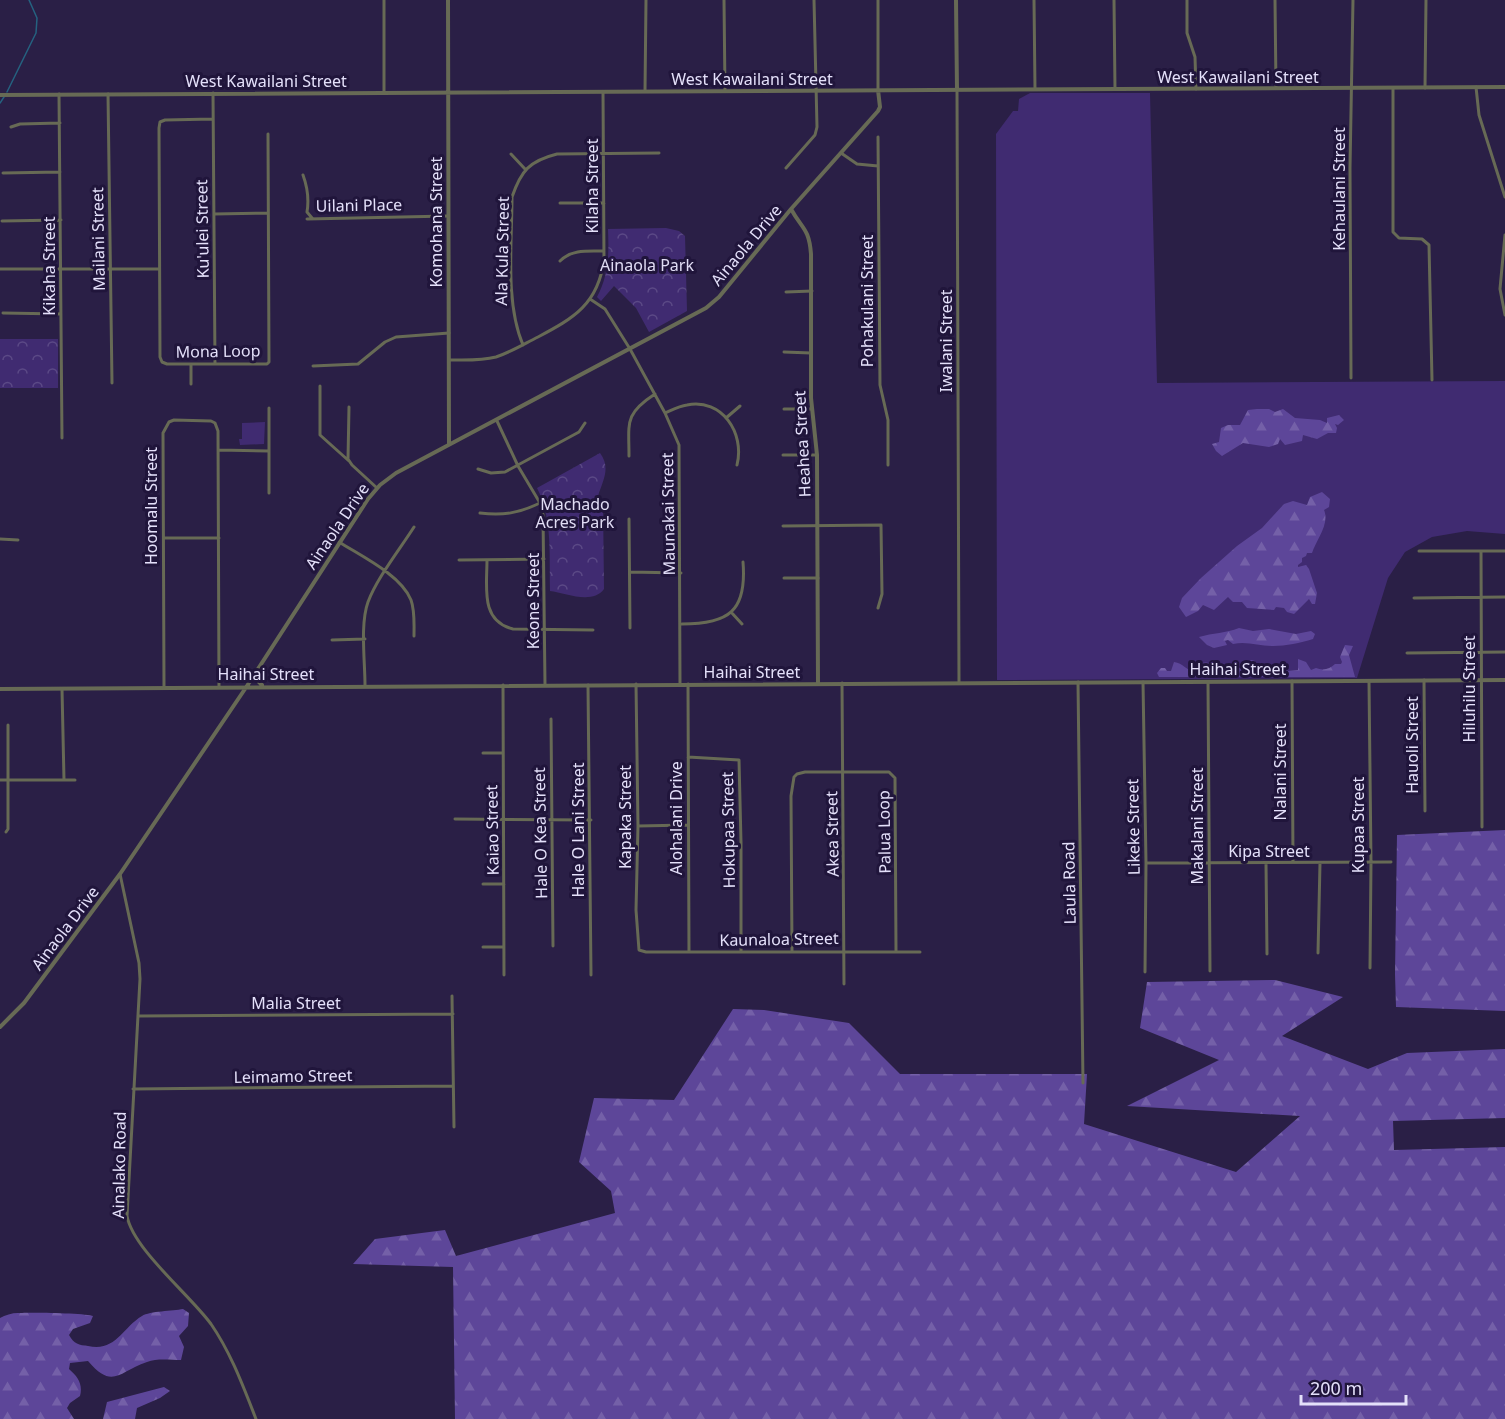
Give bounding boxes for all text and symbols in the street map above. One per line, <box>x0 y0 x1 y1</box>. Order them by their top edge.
street label: West Kawailani Street <box>1157 66 1319 88</box>
street label: West Kawailani Street <box>671 68 833 90</box>
street label: West Kawailani Street <box>185 70 347 92</box>
street label: Kehaulani Street <box>1328 127 1350 251</box>
street label: Kilaha Street <box>581 138 603 233</box>
street label: Komohana Street <box>425 156 447 287</box>
street label: Ku'ulei Street <box>190 179 214 279</box>
street label: Mailani Street <box>86 187 110 291</box>
street label: Uilani Place <box>316 193 402 217</box>
street label: Ala Kula Street <box>490 196 514 306</box>
street label: Ainaola Drive <box>706 200 786 290</box>
street label: Kikaha Street <box>38 216 60 316</box>
street label: Pohakulani Street <box>856 234 878 367</box>
park label: Ainaola Park <box>600 254 694 276</box>
street label: Iwalani Street <box>935 289 957 392</box>
street label: Mona Loop <box>175 339 261 363</box>
street label: Heahea Street <box>788 390 816 498</box>
street label: Hoomalu Street <box>140 447 162 565</box>
street label: Maunakai Street <box>656 452 680 576</box>
street label: Ainaola Drive <box>300 479 374 573</box>
park label: Machado Acres Park <box>536 493 615 533</box>
street label: Keone Street <box>522 553 544 649</box>
street label: Hiluhilu Street <box>1458 635 1480 742</box>
street label: Haihai Street <box>1190 658 1287 680</box>
street label: Haihai Street <box>704 661 801 683</box>
street label: Haihai Street <box>218 663 315 685</box>
street label: Hauoli Street <box>1401 696 1423 794</box>
street label: Nalani Street <box>1269 723 1291 821</box>
street label: Alohalani Drive <box>665 761 687 875</box>
street label: Hale O Lani Street <box>567 762 589 898</box>
street label: Kapaka Street <box>614 765 636 869</box>
street label: Hale O Kea Street <box>528 767 552 899</box>
street label: Makalani Street <box>1186 767 1208 884</box>
street label: Hokupaa Street <box>716 771 740 888</box>
street label: Kupaa Street <box>1347 777 1369 873</box>
street label: Likeke Street <box>1121 778 1145 875</box>
street label: Kaiao Street <box>480 784 504 875</box>
street label: Palua Loop <box>872 790 896 874</box>
street label: Akea Street <box>820 791 844 877</box>
street label: Kipa Street <box>1228 840 1310 862</box>
street label: Laula Road <box>1057 841 1081 925</box>
street label: Ainaola Drive <box>26 882 104 974</box>
street label: Kaunaloa Street <box>719 927 839 951</box>
street label: Malia Street <box>251 992 341 1014</box>
street label: Leimamo Street <box>233 1064 353 1088</box>
street label: Ainalako Road <box>107 1111 131 1219</box>
scale bar <box>1301 1368 1406 1406</box>
text: 200 m <box>1310 1376 1362 1400</box>

